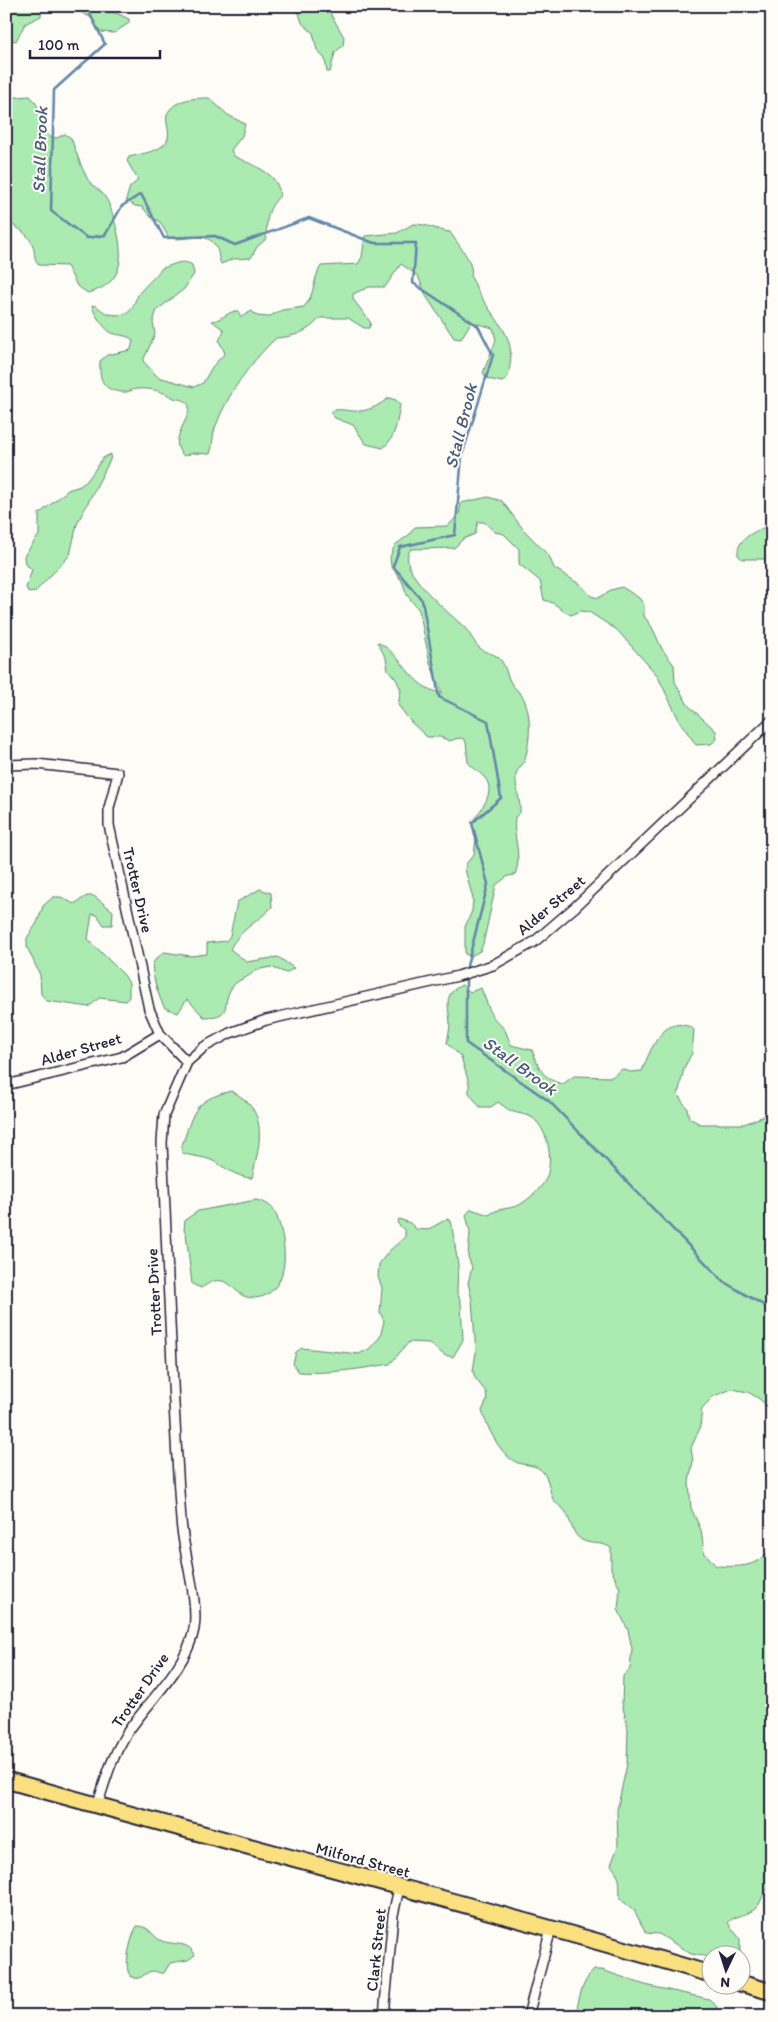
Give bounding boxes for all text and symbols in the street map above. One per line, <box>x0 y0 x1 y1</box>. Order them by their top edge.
scale bar <box>30 28 160 60</box>
text: 100 m <box>38 36 80 54</box>
water label: Stall Brook <box>27 105 53 194</box>
water label: Stall Brook <box>440 380 483 471</box>
street label: Trotter Drive <box>119 845 157 935</box>
street label: Alder Street <box>513 871 589 939</box>
street label: Alder Street <box>38 1028 124 1070</box>
water label: Stall Brook <box>479 1032 563 1101</box>
street label: Trotter Drive <box>142 1248 166 1336</box>
street label: Trotter Drive <box>107 1649 173 1731</box>
street label: Milford Street <box>314 1838 412 1882</box>
street label: Clark Street <box>362 1908 390 1992</box>
north arrow <box>700 1944 750 1994</box>
text: N <box>720 1974 730 1991</box>

